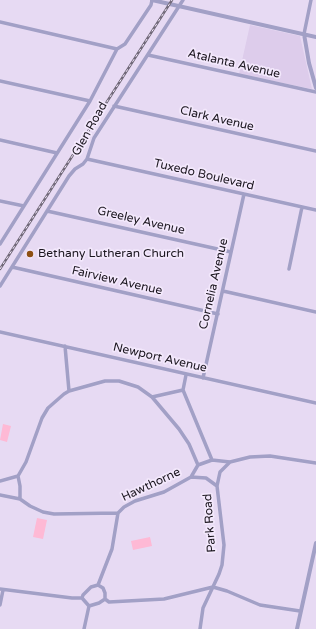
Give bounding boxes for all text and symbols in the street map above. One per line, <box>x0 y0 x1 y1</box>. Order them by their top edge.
street label: Atalanta Avenue <box>186 46 282 82</box>
street label: Glen Road <box>69 100 111 158</box>
street label: Clark Avenue <box>179 104 255 134</box>
street label: Tuxedo Boulevard <box>152 156 256 194</box>
street label: Greeley Avenue <box>96 204 186 238</box>
street label: Cornelia Avenue <box>197 237 231 331</box>
place label: Bethany Lutheran Church <box>38 247 184 261</box>
marker: Bethany Lutheran Church <box>25 249 35 259</box>
street label: Fairview Avenue <box>70 264 164 298</box>
street label: Newport Avenue <box>112 340 208 376</box>
street label: Hawthorne <box>119 465 183 505</box>
street label: Park Road <box>201 493 219 553</box>

